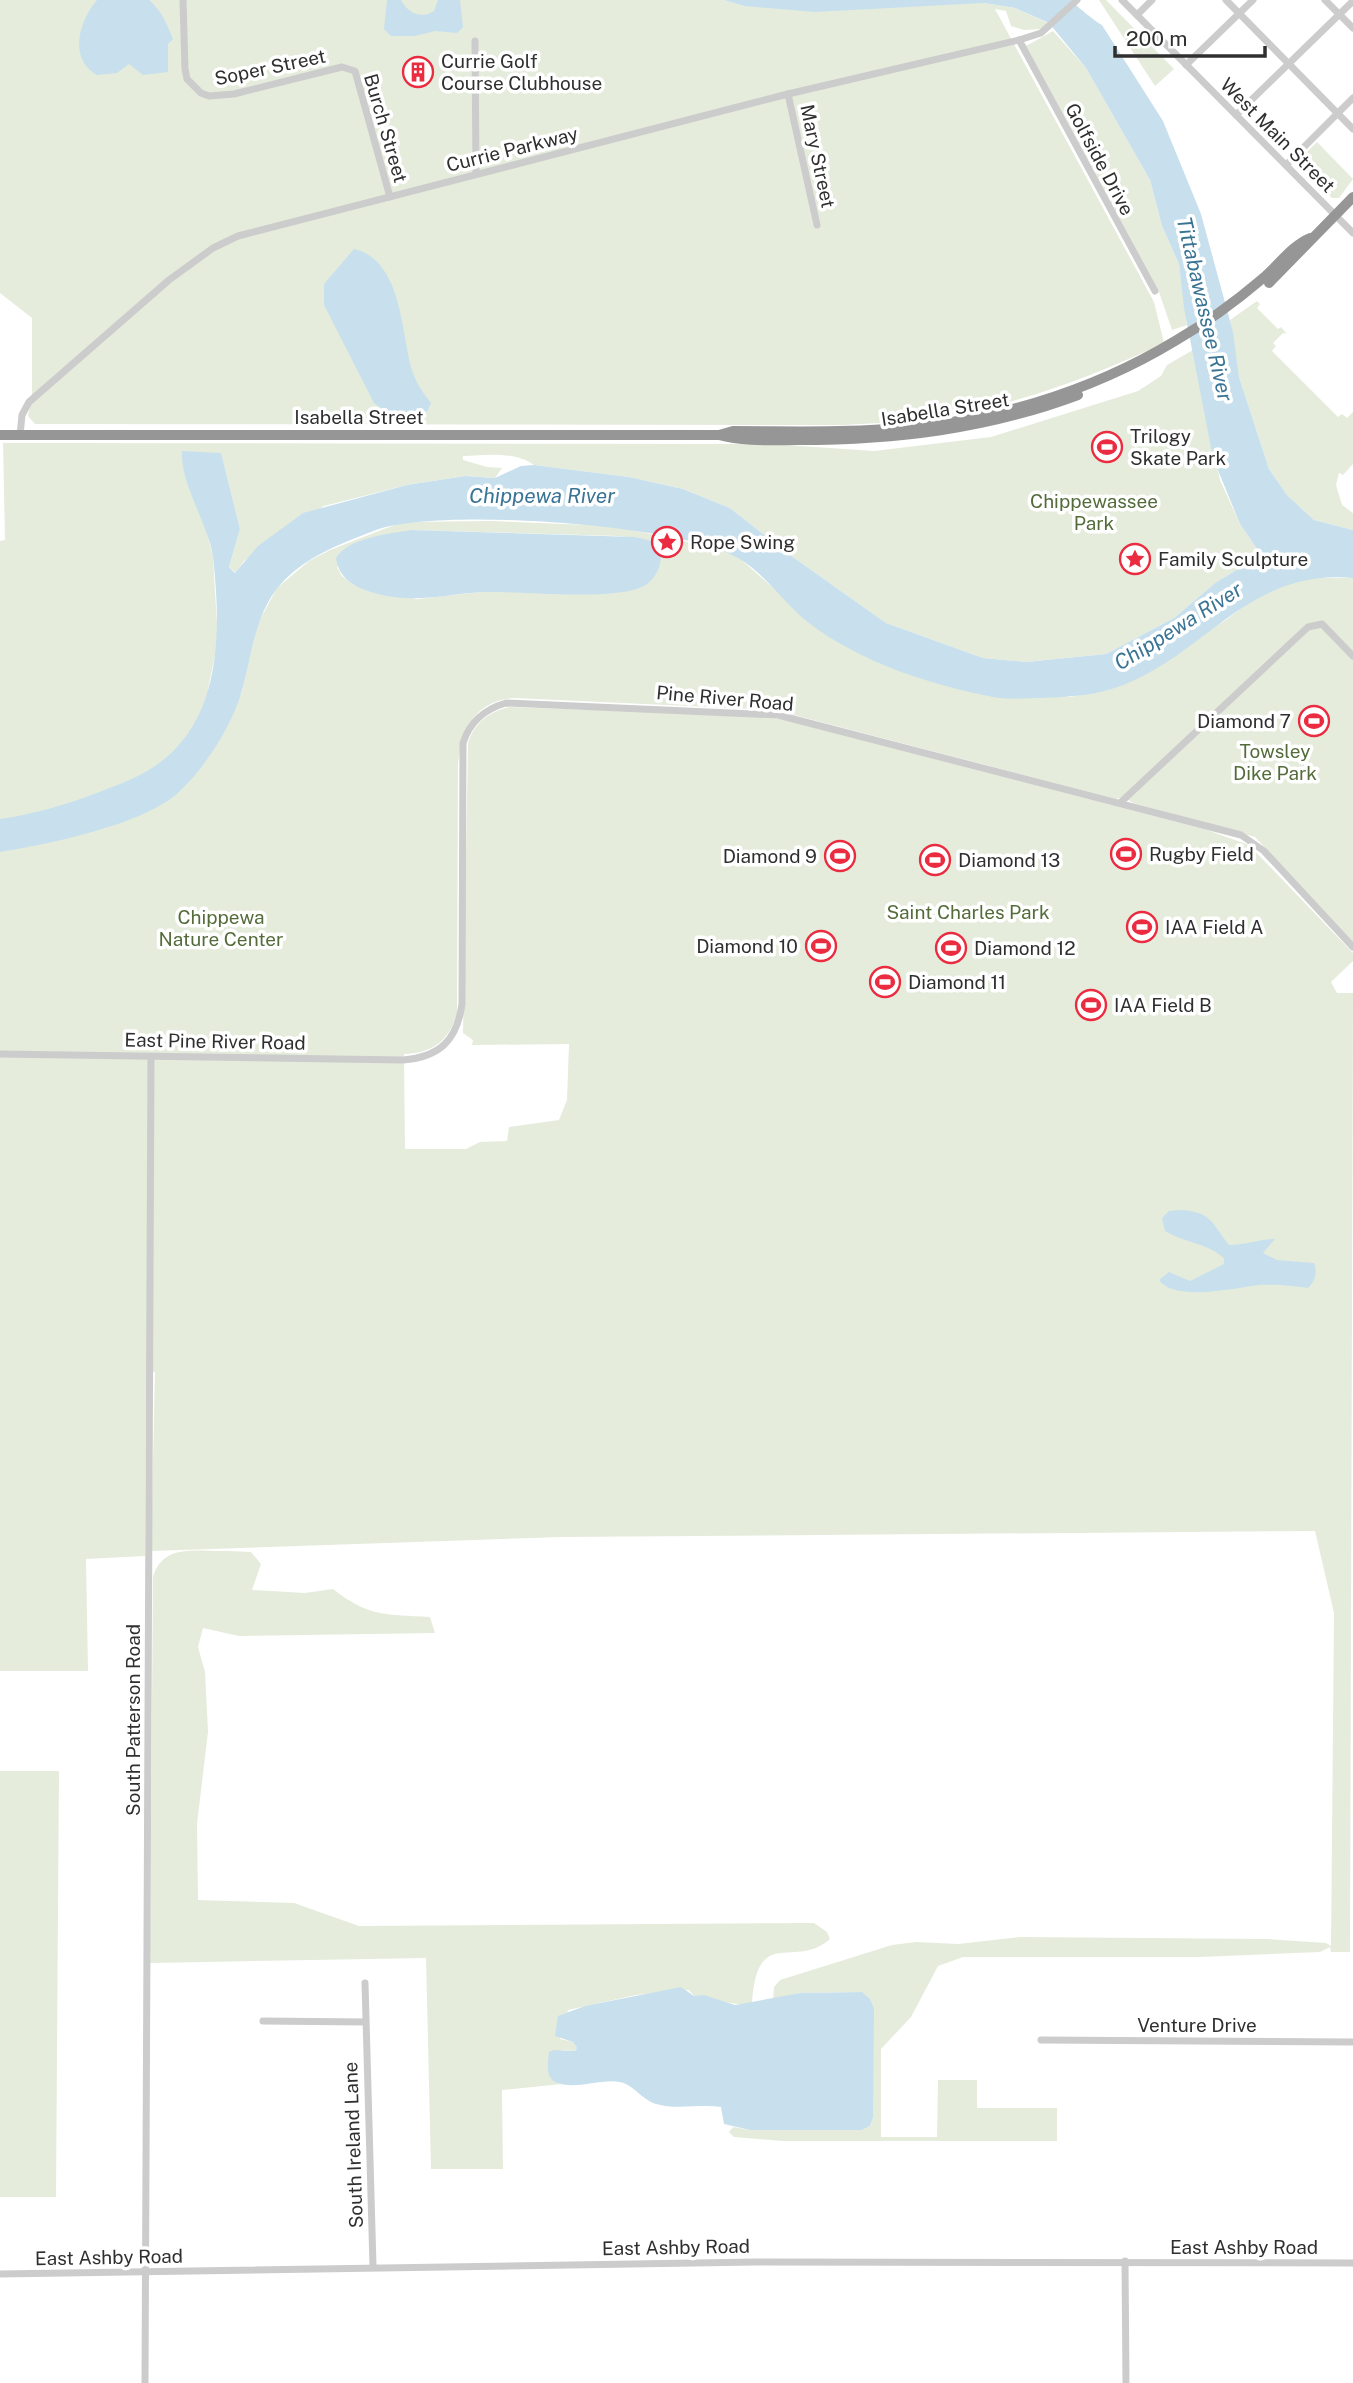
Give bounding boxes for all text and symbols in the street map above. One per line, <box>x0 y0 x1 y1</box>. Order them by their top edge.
scale bar <box>1115 14 1266 58</box>
text: 200 m <box>1126 26 1187 51</box>
street label: Soper Street <box>212 44 328 90</box>
place label: Currie Golf Course Clubhouse <box>441 50 602 94</box>
building icon: Currie Golf Course Clubhouse <box>401 55 435 89</box>
street label: Burch Street <box>360 71 412 185</box>
street label: West Main Street <box>1216 73 1340 197</box>
street label: Golfside Drive <box>1061 99 1139 219</box>
street label: Mary Street <box>796 102 840 210</box>
street label: Currie Parkway <box>444 122 580 176</box>
water label: Tittabawassee River <box>1172 214 1239 405</box>
street label: Isabella Street <box>879 388 1011 430</box>
street label: Isabella Street <box>294 406 424 428</box>
place label: Trilogy Skate Park <box>1130 425 1226 469</box>
sports icon: Trilogy Skate Park <box>1090 430 1124 464</box>
water label: Chippewa River <box>469 483 616 508</box>
park label: Chippewassee Park <box>1030 490 1158 534</box>
place icon: Rope Swing <box>650 525 684 559</box>
place label: Rope Swing <box>690 531 795 553</box>
place icon: Family Sculpture <box>1118 542 1152 576</box>
place label: Family Sculpture <box>1158 548 1308 570</box>
water label: Chippewa River <box>1109 576 1248 675</box>
street label: Pine River Road <box>655 681 795 715</box>
sports icon: Diamond 7 <box>1297 704 1331 738</box>
place label: Diamond 7 <box>1197 710 1291 732</box>
park label: Towsley Dike Park <box>1233 740 1317 784</box>
sports icon: Rugby Field <box>1109 837 1143 871</box>
sports icon: Diamond 9 <box>823 839 857 873</box>
sports icon: Diamond 13 <box>918 843 952 877</box>
place label: Rugby Field <box>1149 843 1254 865</box>
place label: Diamond 9 <box>723 845 817 867</box>
place label: Diamond 13 <box>958 849 1060 871</box>
park label: Saint Charles Park <box>886 901 1050 923</box>
park label: Chippewa Nature Center <box>158 906 284 950</box>
sports icon: IAA Field A <box>1125 910 1159 944</box>
place label: IAA Field A <box>1165 916 1264 938</box>
sports icon: Diamond 10 <box>804 929 838 963</box>
sports icon: Diamond 12 <box>934 931 968 965</box>
place label: Diamond 10 <box>696 935 798 957</box>
place label: Diamond 12 <box>974 937 1076 959</box>
sports icon: Diamond 11 <box>868 965 902 999</box>
place label: Diamond 11 <box>908 971 1006 993</box>
sports icon: IAA Field B <box>1074 988 1108 1022</box>
place label: IAA Field B <box>1114 994 1212 1016</box>
street label: East Pine River Road <box>124 1028 306 1054</box>
street label: South Patterson Road <box>122 1624 144 1816</box>
street label: Venture Drive <box>1137 2014 1257 2036</box>
street label: South Ireland Lane <box>339 2061 367 2229</box>
street label: East Ashby Road <box>602 2235 750 2259</box>
street label: East Ashby Road <box>1170 2236 1318 2258</box>
street label: East Ashby Road <box>35 2245 183 2269</box>

